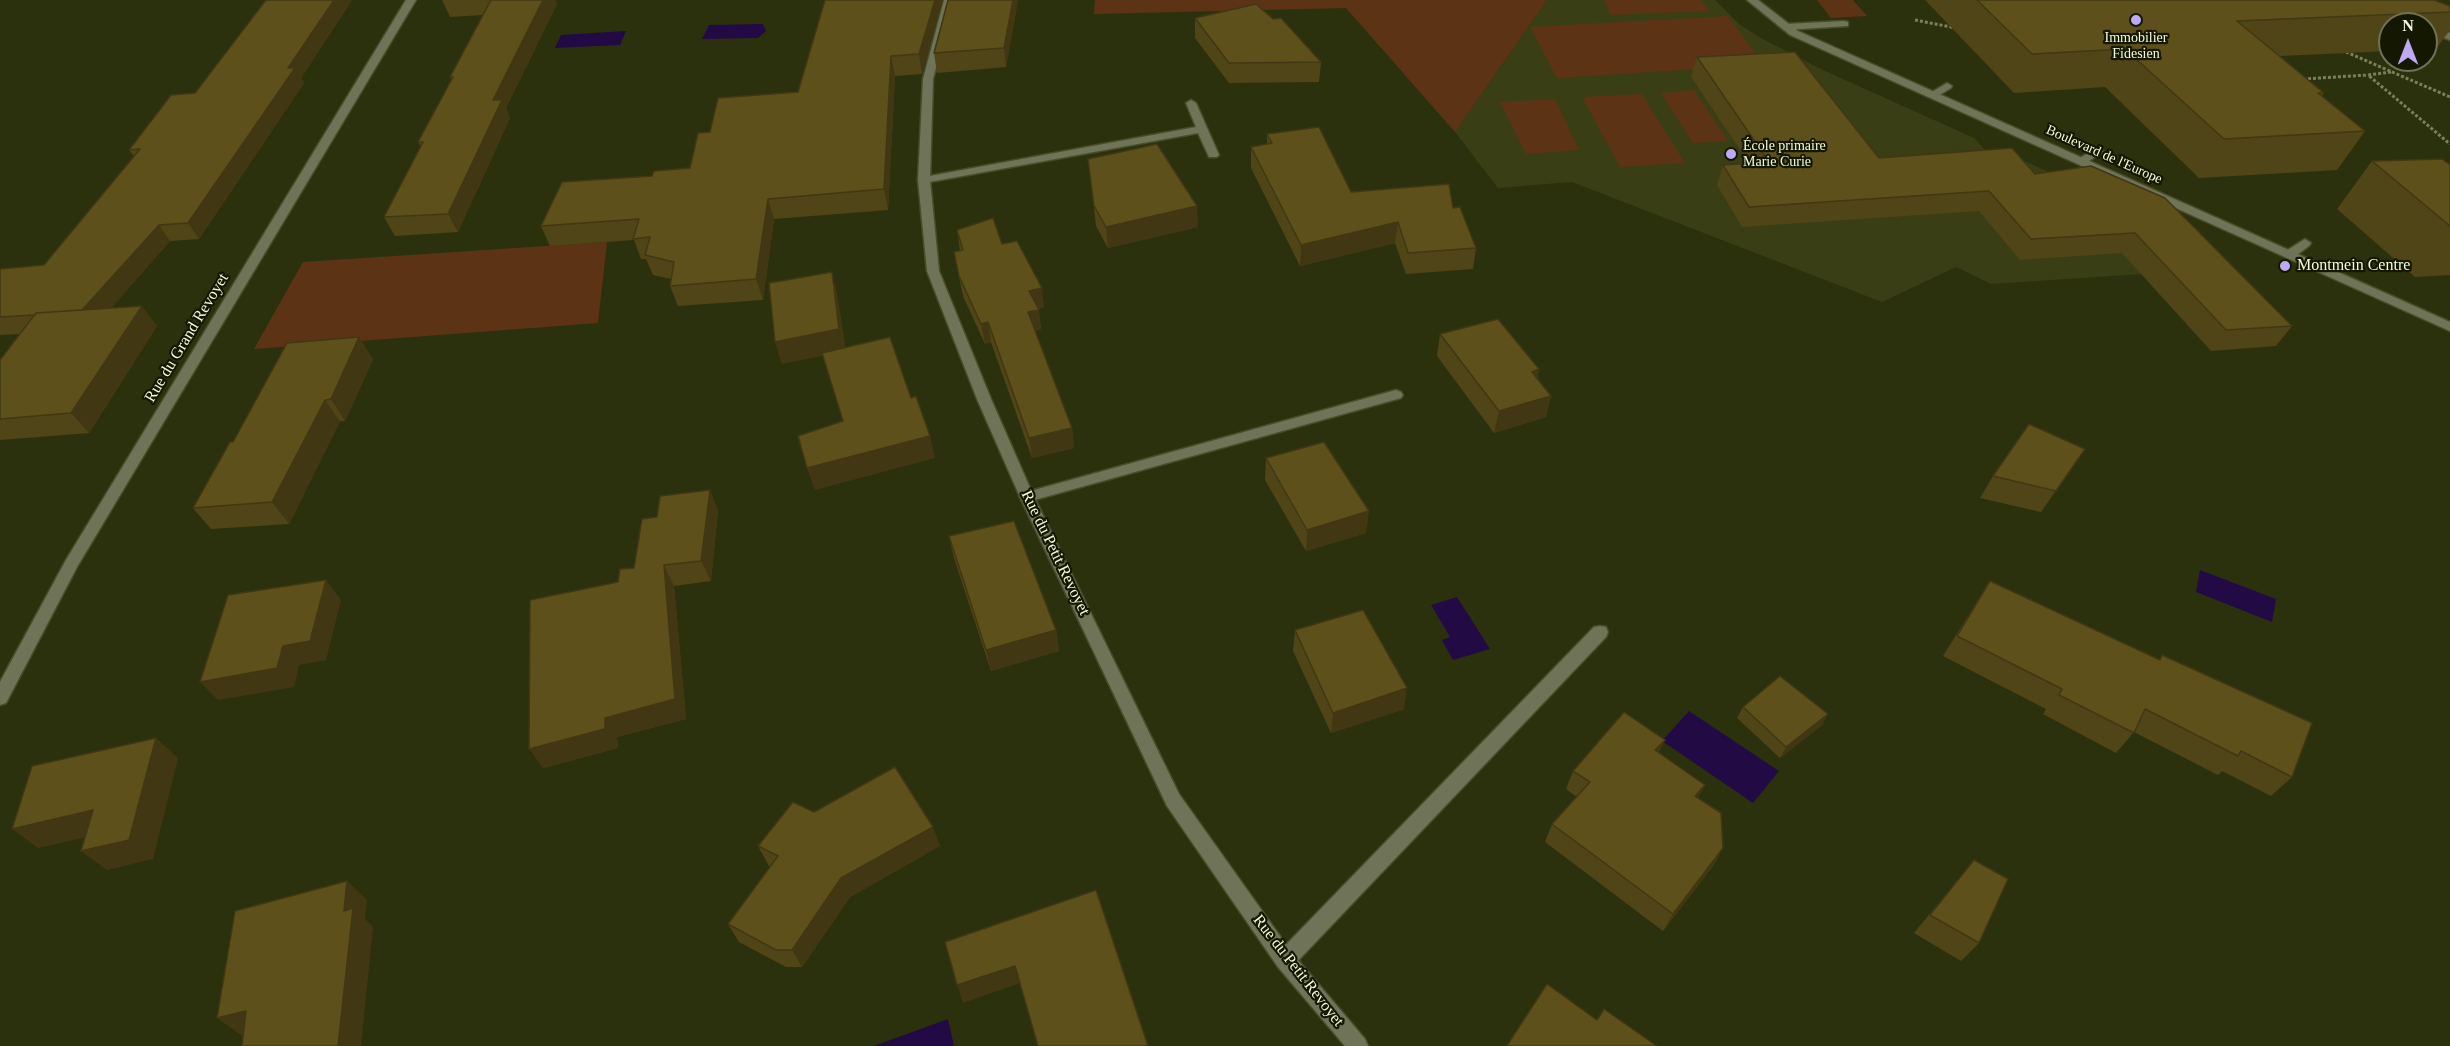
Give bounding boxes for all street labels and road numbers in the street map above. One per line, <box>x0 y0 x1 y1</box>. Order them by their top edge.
street label: Boulevard de l'Europe <box>2043 122 2165 188</box>
street label: Rue du Grand Revoyet <box>141 270 233 406</box>
street label: Rue du Petit Revoyet <box>1016 487 1094 619</box>
street label: Rue du Petit Revoyet <box>1248 911 1348 1031</box>

